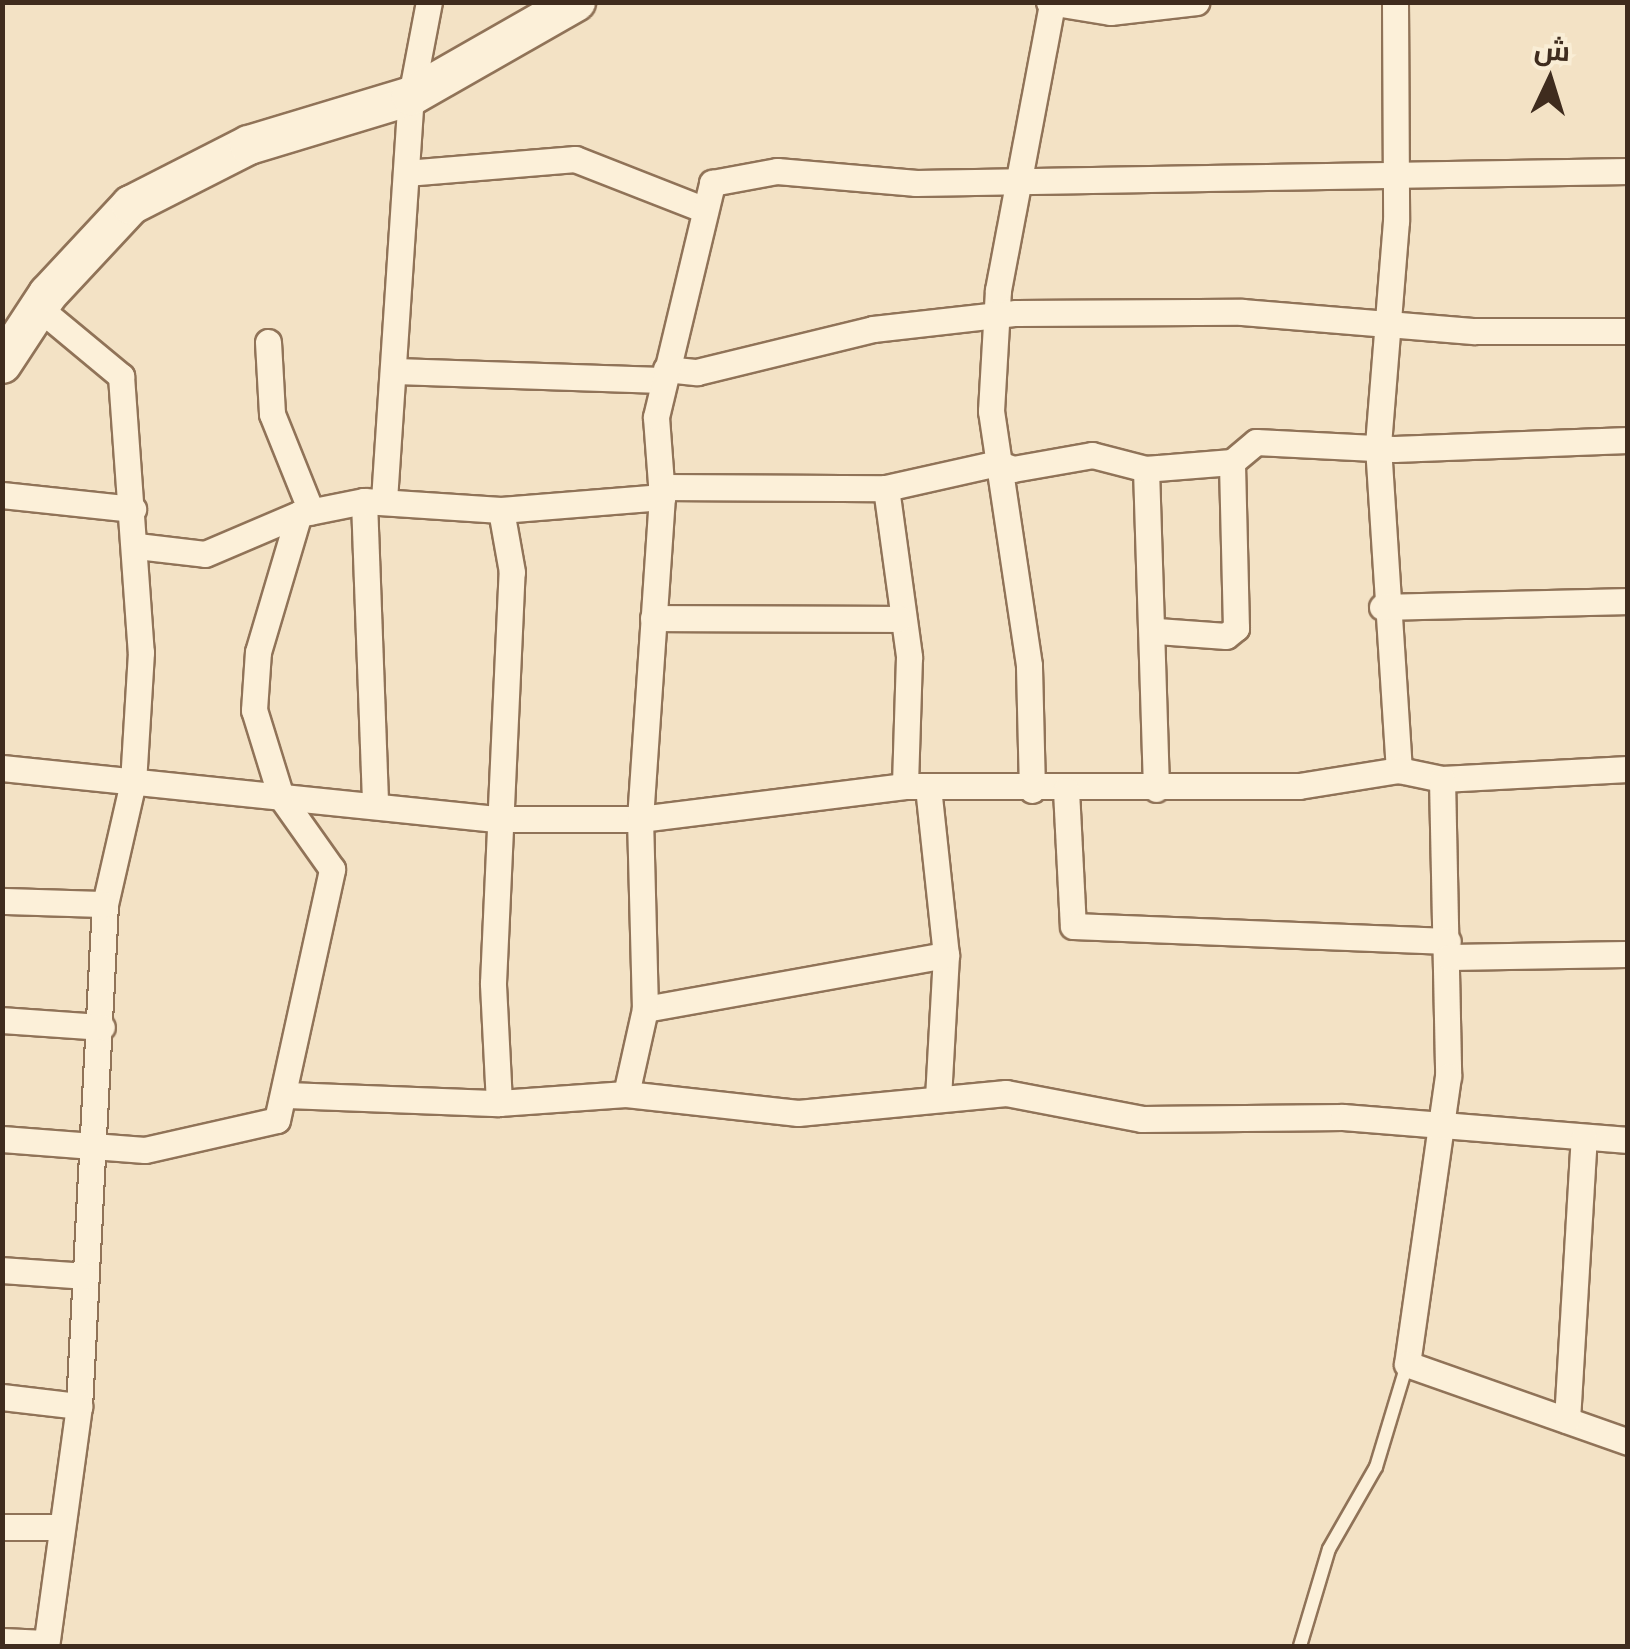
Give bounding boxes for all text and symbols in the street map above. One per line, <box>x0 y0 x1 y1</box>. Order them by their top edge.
north arrow <box>1500 30 1600 130</box>
text: ش <box>1533 31 1571 69</box>

